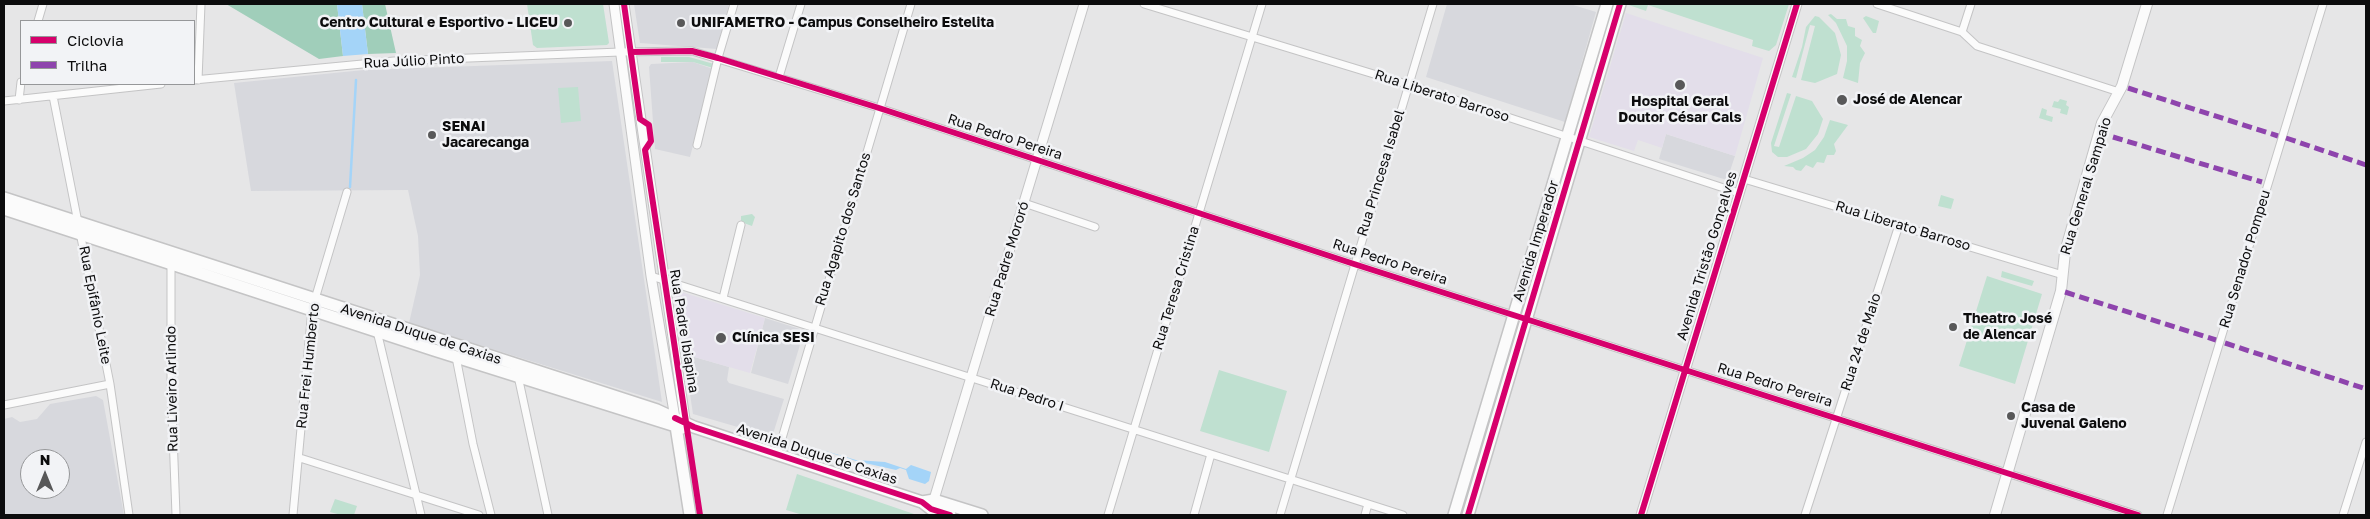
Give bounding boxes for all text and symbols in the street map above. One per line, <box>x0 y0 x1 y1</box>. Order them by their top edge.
place label: Centro Cultural e Esportivo - LICEU <box>319 15 558 31</box>
place label: UNIFAMETRO - Campus Conselheiro Estelita <box>691 15 994 31</box>
marker: Centro Cultural e Esportivo - LICEU <box>562 17 574 29</box>
marker: UNIFAMETRO - Campus Conselheiro Estelita <box>675 17 687 29</box>
legend <box>20 20 195 85</box>
text: Ciclovia <box>67 31 124 49</box>
street label: Rua Júlio Pinto <box>363 50 465 72</box>
text: Trilha <box>67 56 107 74</box>
street label: Rua Liberato Barroso <box>1373 66 1511 126</box>
marker: Hospital Geral Doutor César Cals <box>1673 78 1687 92</box>
place label: José de Alencar <box>1853 92 1962 108</box>
marker: José de Alencar <box>1835 93 1849 107</box>
place label: Hospital Geral Doutor César Cals <box>1618 94 1742 126</box>
street label: Rua Princesa Isabel <box>1354 108 1408 238</box>
street label: Rua Pedro Pereira <box>945 111 1065 163</box>
street label: Rua General Sampaio <box>2057 115 2115 257</box>
place label: SENAI Jacarecanga <box>442 119 529 152</box>
marker: SENAI Jacarecanga <box>426 129 438 141</box>
street label: Rua Agapito dos Santos <box>812 150 874 308</box>
street label: Avenida Tristão Gonçalves <box>1673 169 1741 343</box>
street label: Avenida Imperador <box>1510 178 1562 304</box>
street label: Rua Senador Pompeu <box>2216 188 2274 330</box>
street label: Rua Liberato Barroso <box>1833 197 1973 255</box>
street label: Rua Padre Mororó <box>981 199 1033 319</box>
street label: Rua Teresa Cristina <box>1149 224 1203 352</box>
street label: Rua Pedro Pereira <box>1330 236 1450 288</box>
street label: Rua Epifânio Leite <box>75 244 115 366</box>
street label: Rua Padre Ibiapina <box>666 268 702 394</box>
street label: Rua 24 de Maio <box>1837 291 1885 393</box>
street label: Avenida Duque de Caxias <box>339 300 503 368</box>
street label: Rua Frei Humberto <box>293 302 323 430</box>
place label: Theatro José de Alencar <box>1963 311 2052 344</box>
marker: Theatro José de Alencar <box>1947 321 1959 333</box>
street label: Rua Liveiro Arlindo <box>163 326 181 452</box>
place label: Clínica SESI <box>732 330 815 346</box>
marker: Clínica SESI <box>714 331 728 345</box>
street label: Rua Pedro Pereira <box>1715 359 1835 411</box>
street label: Rua Pedro I <box>988 375 1066 415</box>
place label: Casa de Juvenal Galeno <box>2021 400 2127 432</box>
marker: Casa de Juvenal Galeno <box>2005 410 2017 422</box>
street label: Avenida Duque de Caxias <box>735 420 899 488</box>
north arrow <box>20 449 70 499</box>
text: N <box>40 451 50 468</box>

